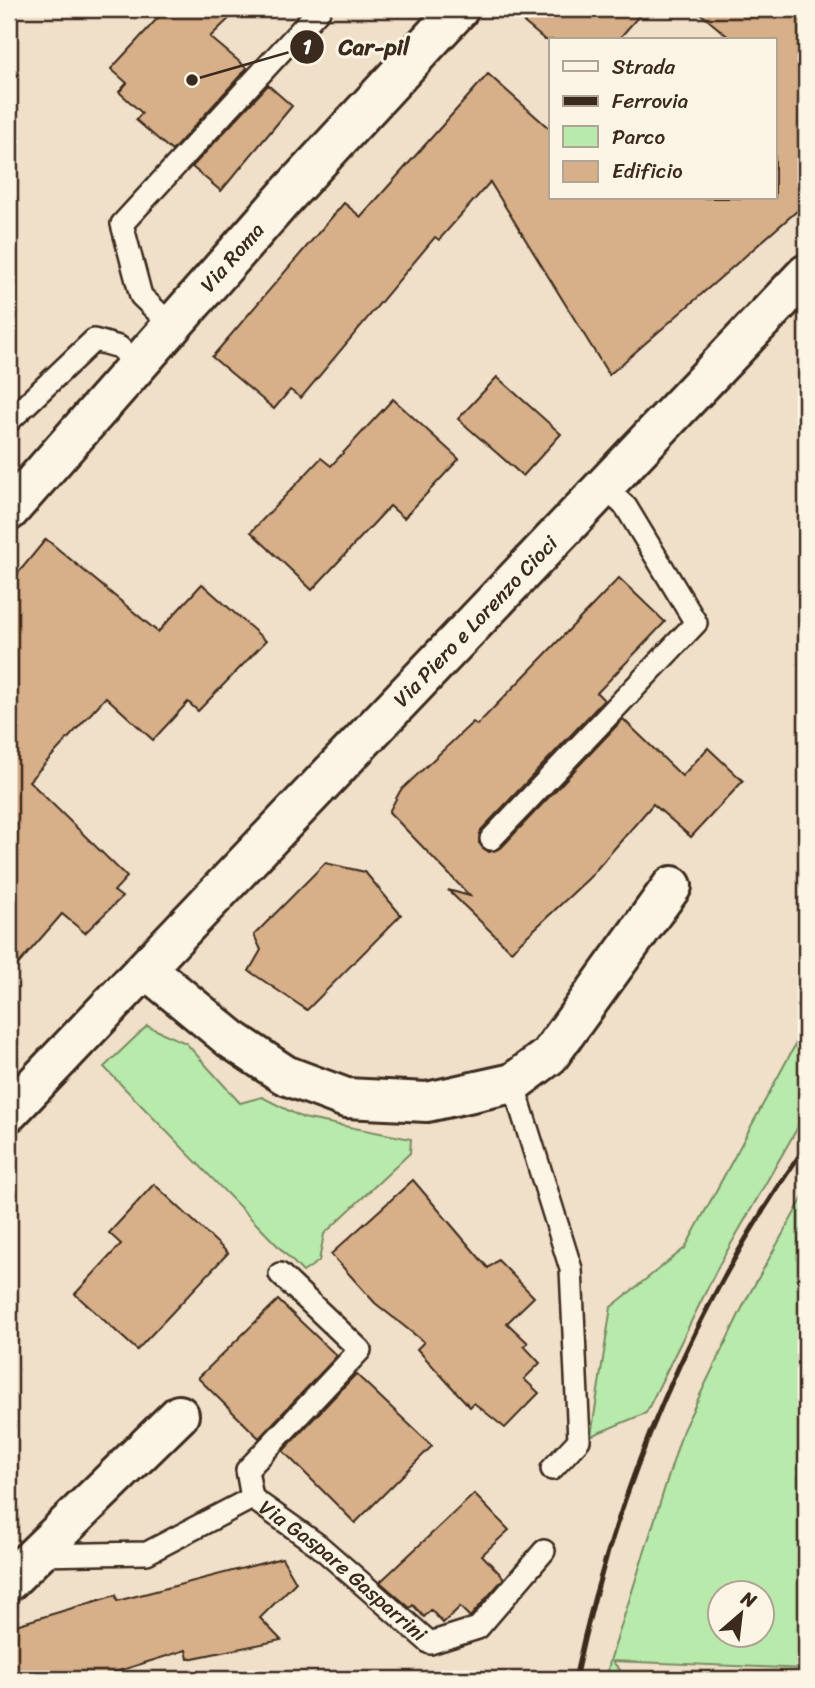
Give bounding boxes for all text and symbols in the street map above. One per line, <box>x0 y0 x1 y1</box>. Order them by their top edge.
callout: Car-pil <box>289 25 423 69</box>
text: Car-pil <box>337 27 411 68</box>
text: 1 <box>302 28 312 66</box>
legend <box>549 38 776 200</box>
text: Strada <box>612 48 676 86</box>
text: Ferrovia <box>612 82 689 120</box>
text: Parco <box>612 118 665 156</box>
text: Edificio <box>612 152 683 190</box>
street label: Via Roma <box>190 213 275 301</box>
street label: Via Piero e Lorenzo Cioci <box>384 525 568 717</box>
street label: Via Gaspare Gasparrini <box>251 1489 437 1652</box>
north arrow <box>706 1580 776 1650</box>
text: N <box>734 1581 763 1617</box>

